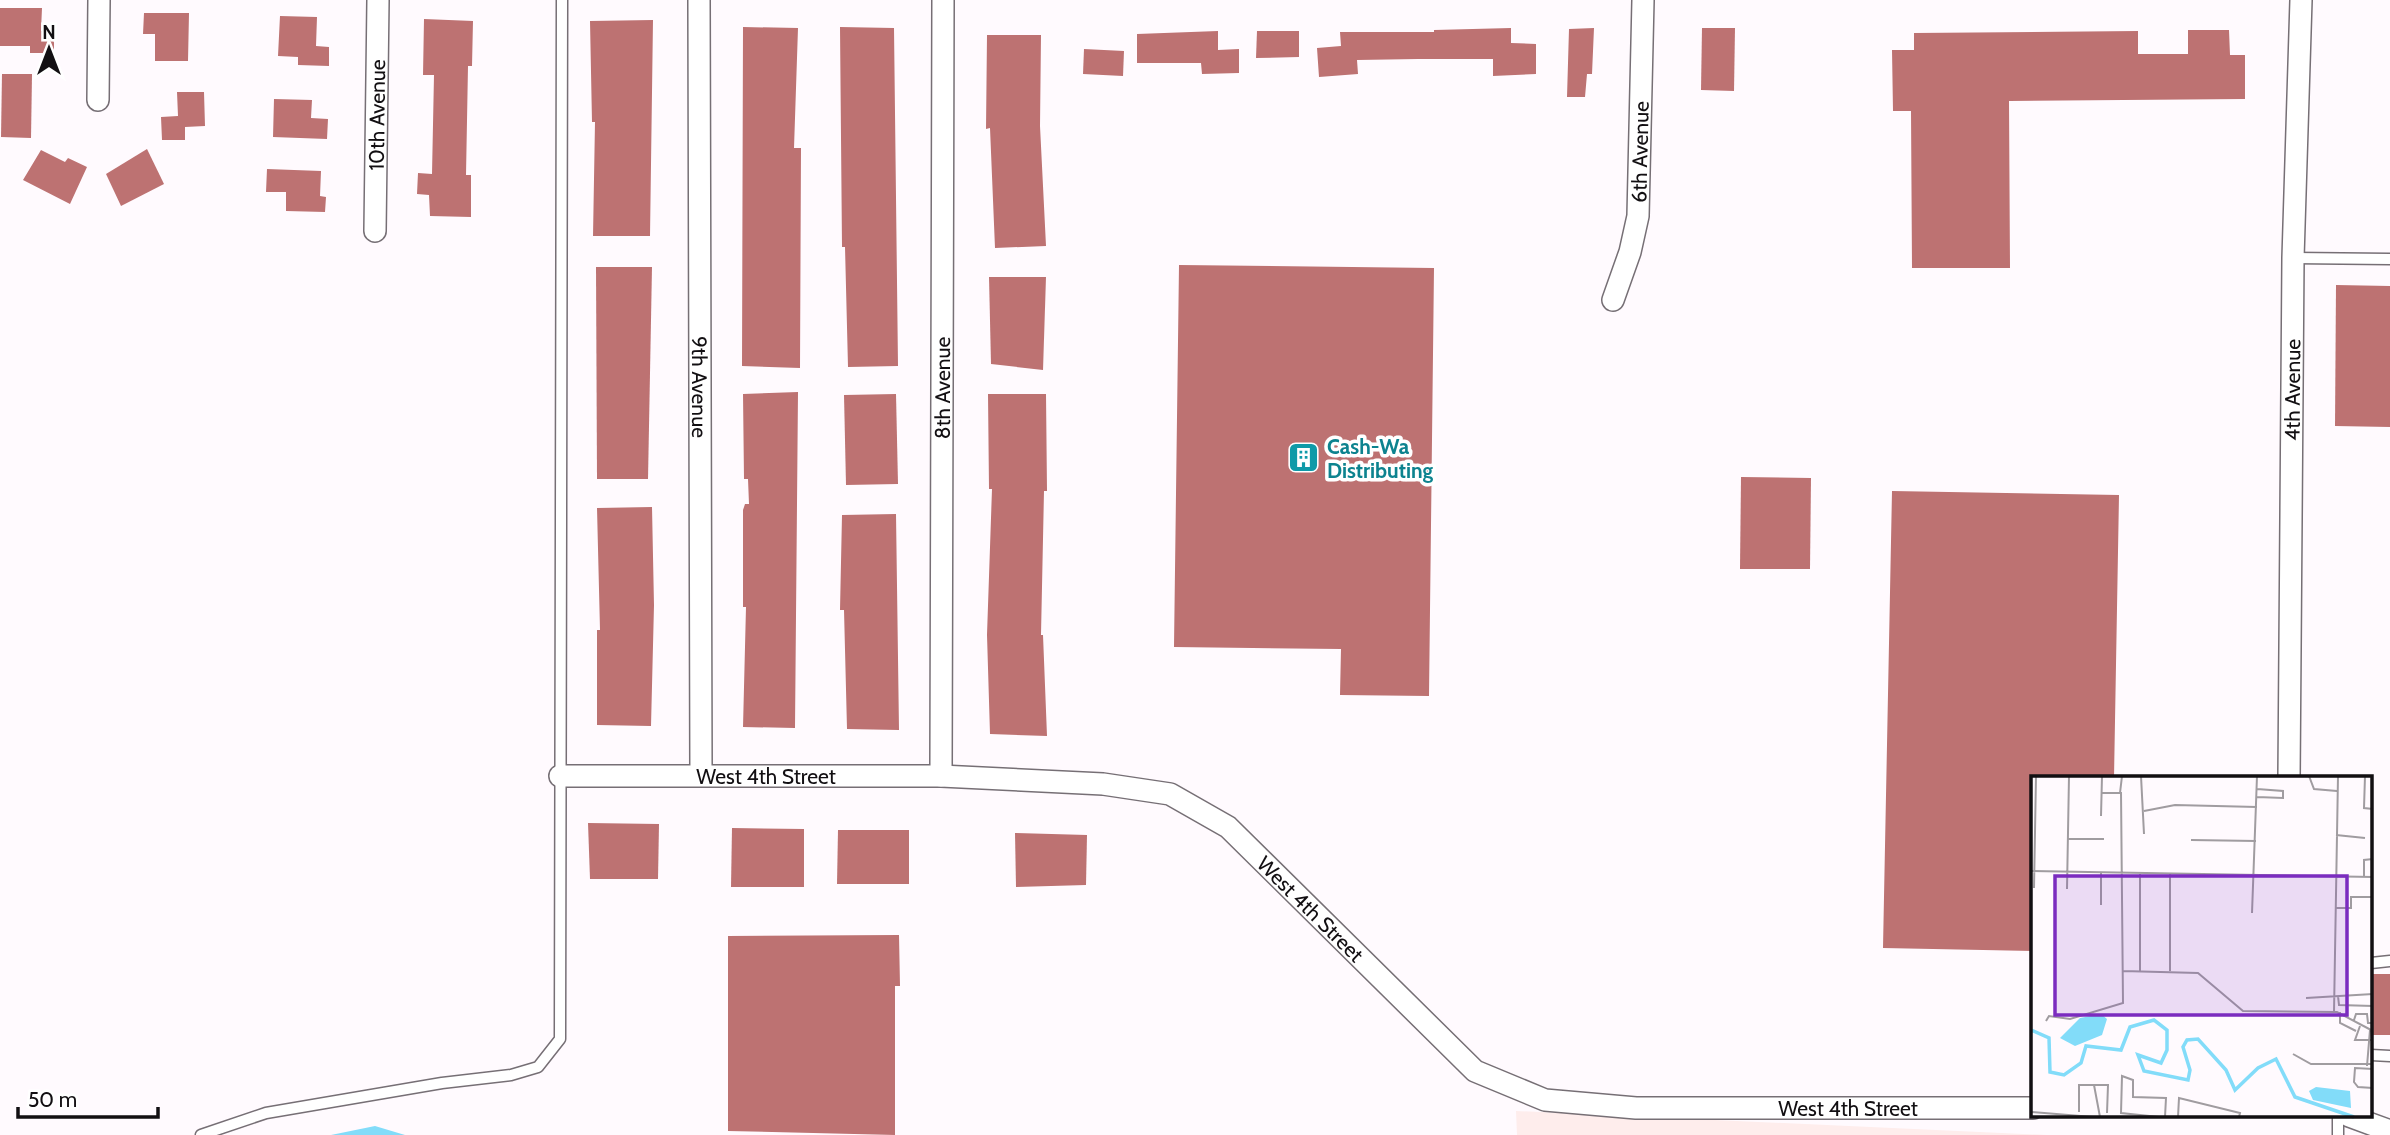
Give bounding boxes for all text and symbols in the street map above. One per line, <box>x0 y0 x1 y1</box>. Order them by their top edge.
north arrow <box>14 14 84 84</box>
text: N <box>42 21 56 44</box>
street label: 10th Avenue <box>363 59 390 171</box>
street label: 6th Avenue <box>1626 100 1653 203</box>
street label: 9th Avenue <box>687 336 713 438</box>
street label: 8th Avenue <box>929 336 955 439</box>
street label: 4th Avenue <box>2279 339 2305 441</box>
place label: Cash-Wa Distributing <box>1327 434 1434 483</box>
building icon: Cash-Wa Distributing <box>1287 441 1321 475</box>
street label: West 4th Street <box>696 764 836 789</box>
inset map <box>2031 776 2372 1118</box>
street label: West 4th Street <box>1252 851 1369 967</box>
scale bar <box>18 1076 158 1120</box>
text: 50 m <box>28 1087 77 1112</box>
street label: West 4th Street <box>1778 1096 1918 1121</box>

